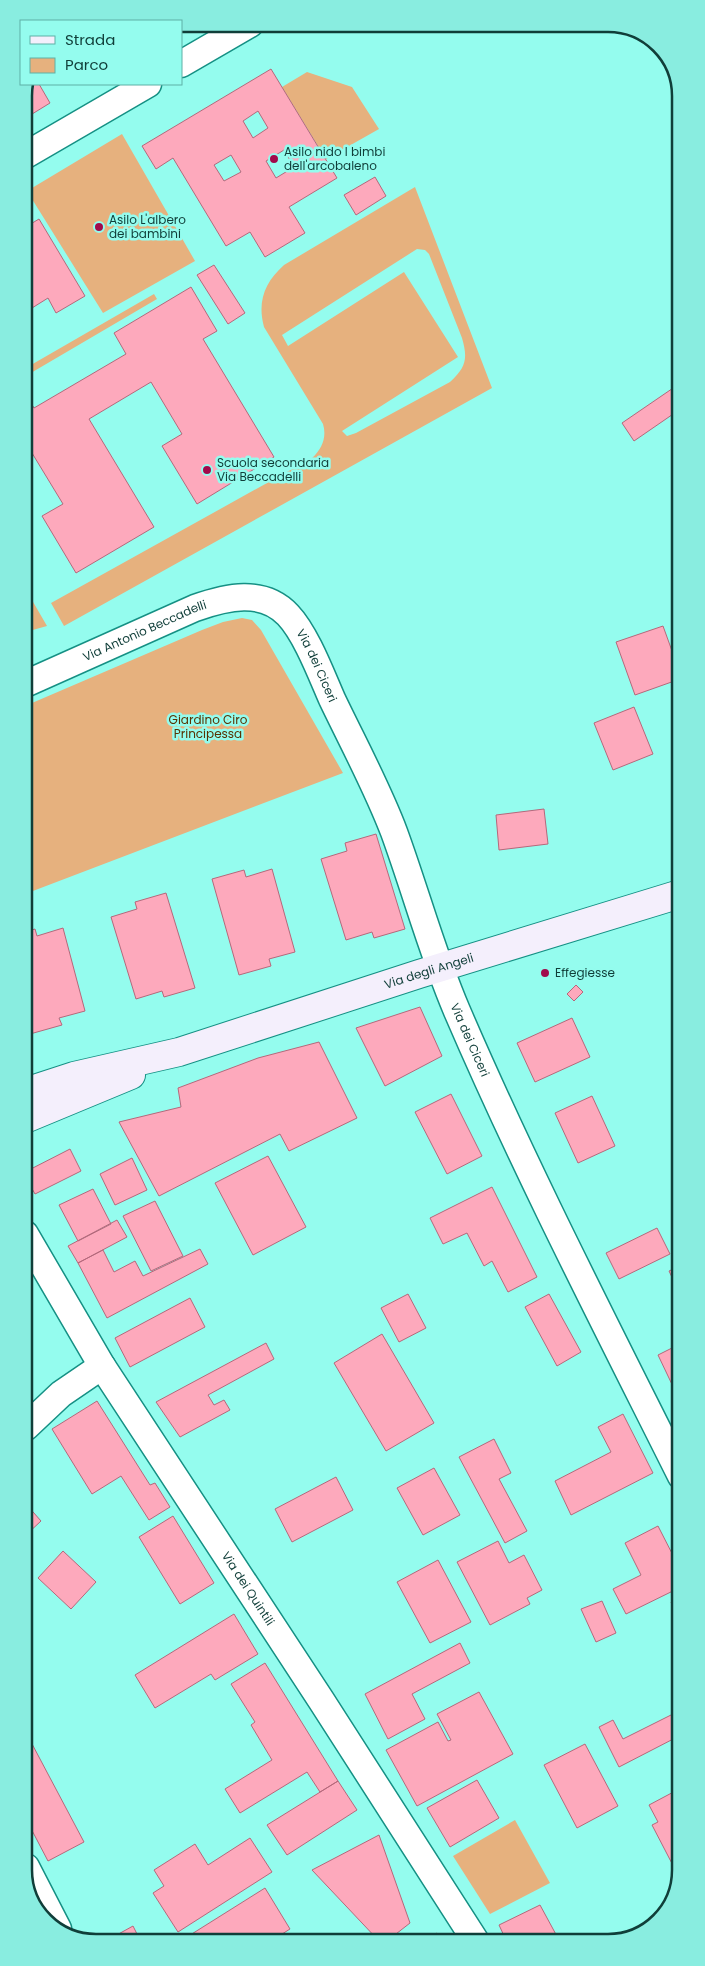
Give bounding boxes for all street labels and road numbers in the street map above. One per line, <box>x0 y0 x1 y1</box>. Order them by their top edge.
street label: Via Antonio Beccadelli <box>80 596 208 665</box>
street label: Via dei Ciceri <box>293 626 341 705</box>
street label: Via degli Angeli <box>382 949 476 993</box>
street label: Via dei Ciceri <box>447 1000 494 1079</box>
street label: Via dei Quintili <box>218 1548 279 1629</box>

